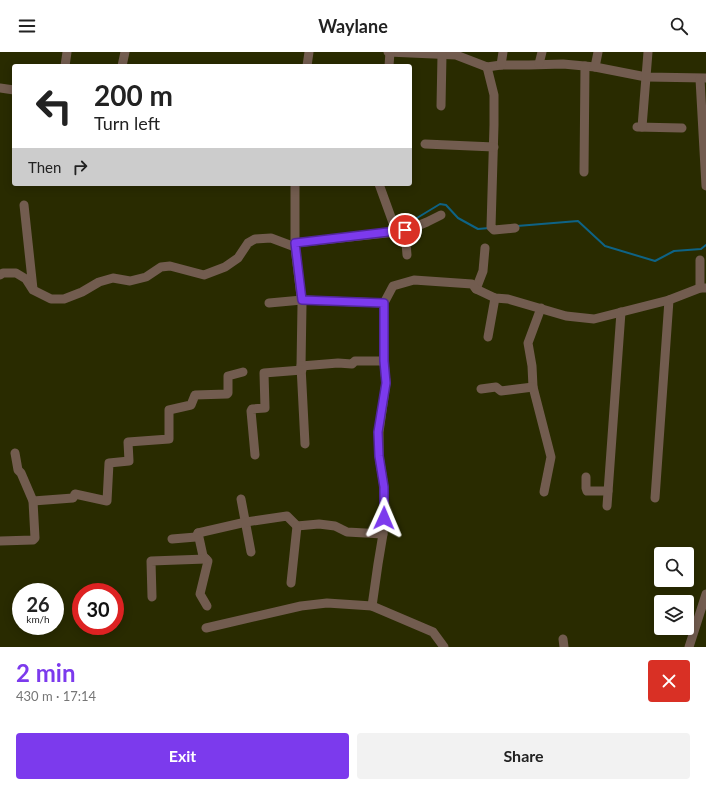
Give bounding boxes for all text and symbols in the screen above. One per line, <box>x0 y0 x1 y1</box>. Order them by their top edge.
icon: menu <box>16 15 38 37</box>
text: Waylane <box>318 15 388 37</box>
icon: search <box>668 15 690 37</box>
text: 200 m <box>94 78 173 112</box>
icon: left <box>28 80 80 132</box>
text: Turn left <box>94 112 160 134</box>
icon: right <box>69 156 91 178</box>
text: Then <box>28 158 61 176</box>
pin <box>388 213 422 247</box>
icon: arrive <box>394 219 416 241</box>
position arrow <box>363 497 405 539</box>
map controls <box>654 547 694 635</box>
button: search <box>654 547 694 587</box>
speed limit sign: 30 <box>72 583 124 635</box>
text: 26 <box>26 592 50 616</box>
button: layers <box>654 595 694 635</box>
text: km/h <box>26 613 50 625</box>
text: 2 min <box>16 658 76 687</box>
button: close <box>648 660 690 702</box>
text: 430 m · 17:14 <box>16 688 96 704</box>
button: Exit <box>16 733 349 779</box>
button: Share <box>357 733 690 779</box>

